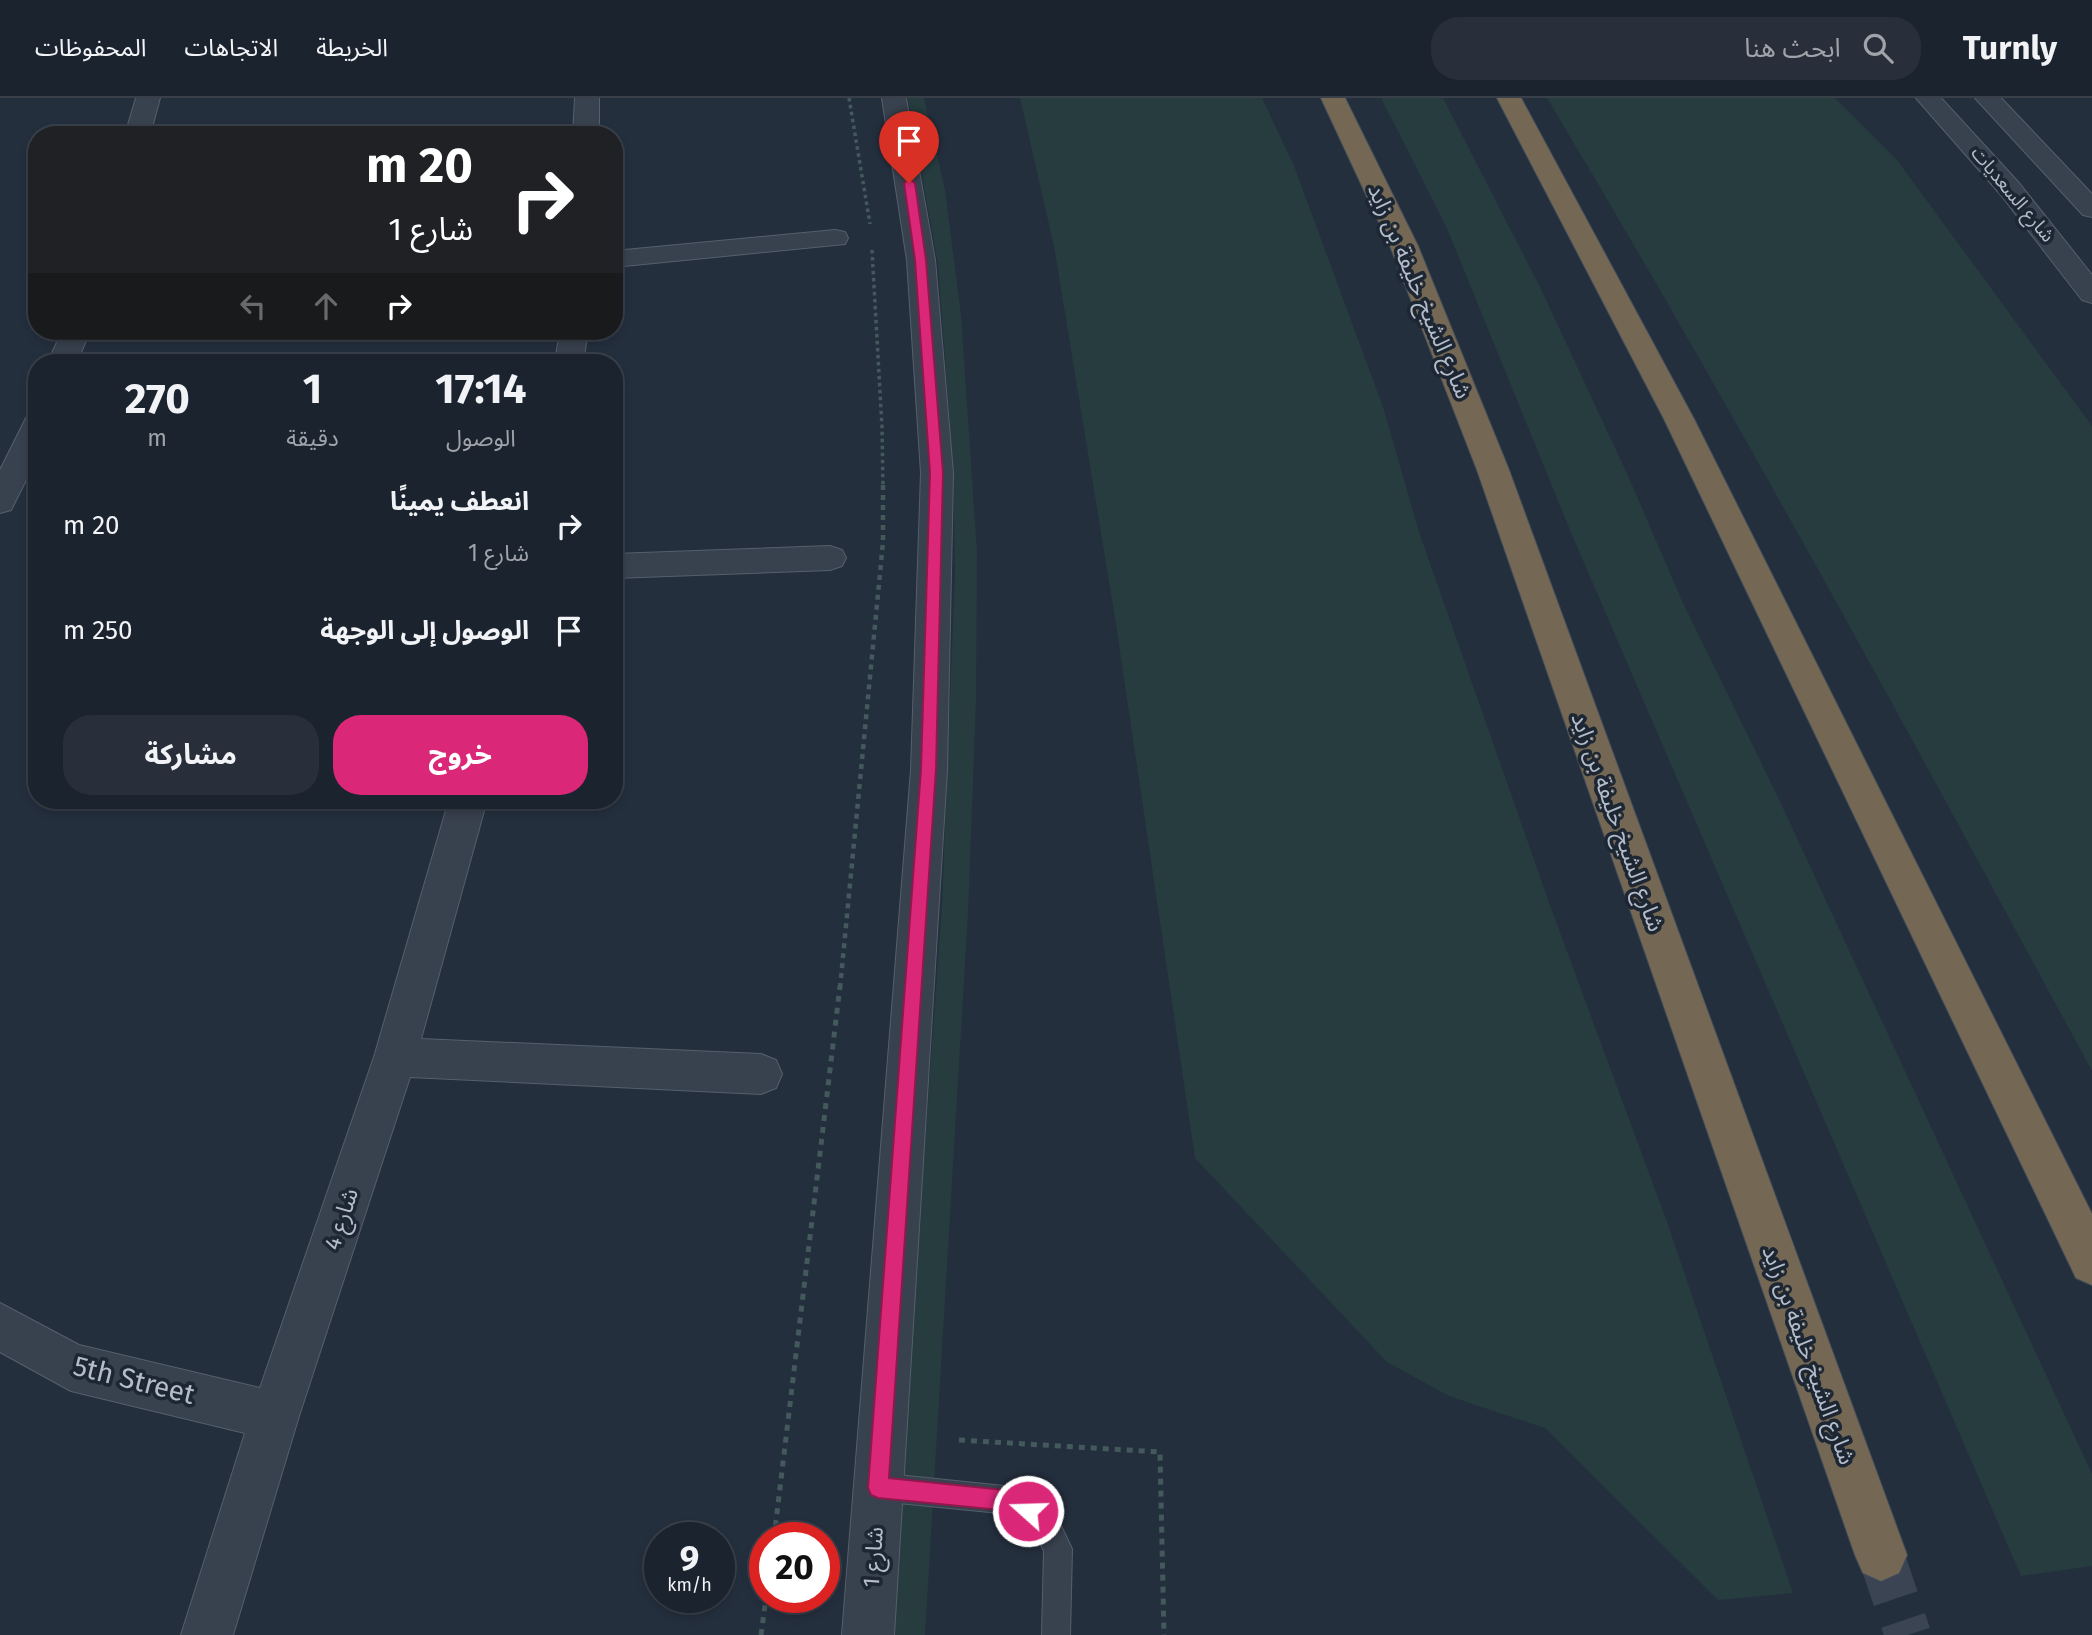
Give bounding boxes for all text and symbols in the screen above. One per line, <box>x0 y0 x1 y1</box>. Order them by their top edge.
search box <box>1431 17 1921 80</box>
text: Turnly <box>1963 28 2057 68</box>
icon: search <box>1859 29 1897 67</box>
text: ابحث هنا <box>1744 33 1841 64</box>
text: المحفوظات <box>35 34 146 62</box>
text: الاتجاهات <box>184 34 278 62</box>
text: الخريطة <box>316 34 388 62</box>
pin <box>879 111 939 183</box>
icon: arrive <box>890 122 928 160</box>
text: 20 m <box>366 136 473 195</box>
street label: شارع السعديات <box>1965 142 2060 248</box>
icon: right <box>497 154 588 245</box>
street label: شارع الشيخ خليفة بن زايد <box>1359 179 1478 404</box>
text: شارع 1 <box>388 210 473 248</box>
icon: left <box>234 287 272 325</box>
icon: ahead <box>307 287 345 325</box>
icon: right <box>380 287 418 325</box>
text: 1 <box>303 364 322 414</box>
text: 17:14 <box>435 364 526 414</box>
text: 270 <box>125 374 190 424</box>
text: m <box>147 424 167 452</box>
text: دقيقة <box>286 424 339 452</box>
text: الوصول <box>446 424 516 452</box>
text: انعطف يمينًا <box>390 486 529 517</box>
icon: right <box>550 507 588 545</box>
text: 20 m <box>63 510 120 541</box>
text: شارع 1 <box>468 539 529 567</box>
icon: arrive <box>550 612 588 650</box>
text: 250 m <box>63 615 133 646</box>
text: الوصول إلى الوجهة <box>320 615 529 646</box>
street label: شارع الشيخ خليفة بن زايد <box>1563 709 1671 936</box>
button: مشاركة <box>63 715 319 795</box>
button: خروج <box>333 715 588 795</box>
street label: شارع 4 <box>318 1185 367 1254</box>
street label: شارع الشيخ خليفة بن زايد <box>1754 1242 1862 1469</box>
street label: 5th Street <box>70 1349 199 1411</box>
position arrow <box>991 1474 1065 1548</box>
speed limit sign: 20 <box>749 1522 840 1613</box>
street label: شارع 1 <box>857 1526 892 1589</box>
text: 9 <box>680 1537 699 1579</box>
text: km/h <box>667 1574 712 1596</box>

